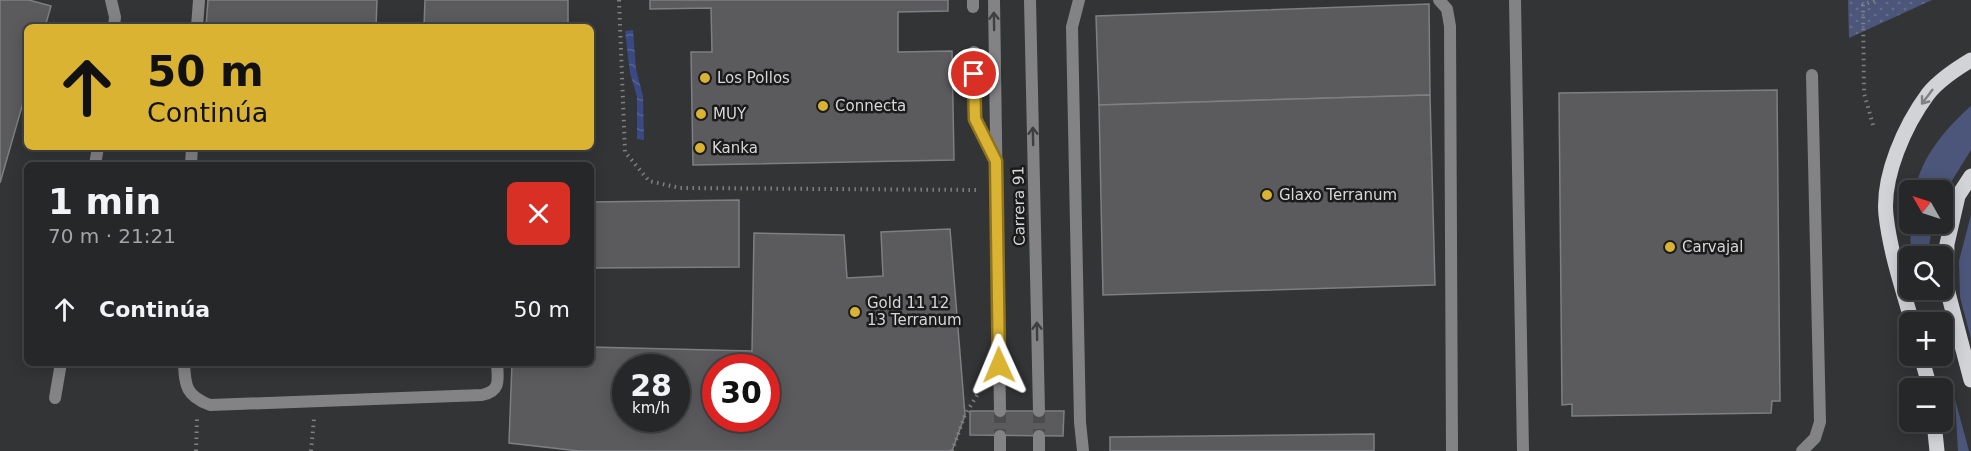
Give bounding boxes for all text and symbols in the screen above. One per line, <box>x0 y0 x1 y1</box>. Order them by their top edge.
one-way arrow <box>988 12 1000 32</box>
text: 50 m <box>147 47 264 96</box>
icon: ahead <box>48 48 126 126</box>
pin <box>948 48 999 99</box>
icon: arrive <box>957 57 990 90</box>
place label: Los Pollos <box>717 69 790 87</box>
marker: Los Pollos <box>698 71 712 85</box>
one-way arrow <box>1921 89 1933 105</box>
text: Continúa <box>147 97 268 128</box>
place label: Connecta <box>835 97 906 115</box>
marker: Connecta <box>816 99 830 113</box>
place label: MUY <box>713 105 747 123</box>
marker: MUY <box>694 107 708 121</box>
one-way arrow <box>1027 127 1038 147</box>
place label: Kanka <box>712 139 758 157</box>
marker: Kanka <box>693 141 707 155</box>
street label: Carrera 91 <box>1009 166 1029 246</box>
north arrow <box>1899 180 1953 234</box>
map controls <box>1899 180 1953 432</box>
text: 1 min <box>48 181 161 222</box>
button: close <box>507 182 570 245</box>
place label: Glaxo Terranum <box>1279 186 1397 204</box>
marker: Glaxo Terranum <box>1260 188 1274 202</box>
text: 70 m · 21:21 <box>48 224 176 248</box>
place label: Carvajal <box>1682 238 1743 256</box>
marker: Carvajal <box>1663 240 1677 254</box>
button: search <box>1899 246 1953 300</box>
icon: ahead <box>48 293 81 326</box>
place label: Gold 11 12 13 Terranum <box>867 294 962 329</box>
text: Continúa <box>99 297 210 322</box>
text: 50 m <box>514 297 570 322</box>
marker: Gold 11 12 13 Terranum <box>848 305 862 319</box>
button: + <box>1899 312 1953 366</box>
one-way arrow <box>1031 322 1043 342</box>
position arrow <box>967 333 1031 397</box>
speed limit sign: 30 <box>702 354 780 432</box>
text: 28 <box>630 368 672 403</box>
button: − <box>1899 378 1953 432</box>
text: km/h <box>632 399 670 417</box>

